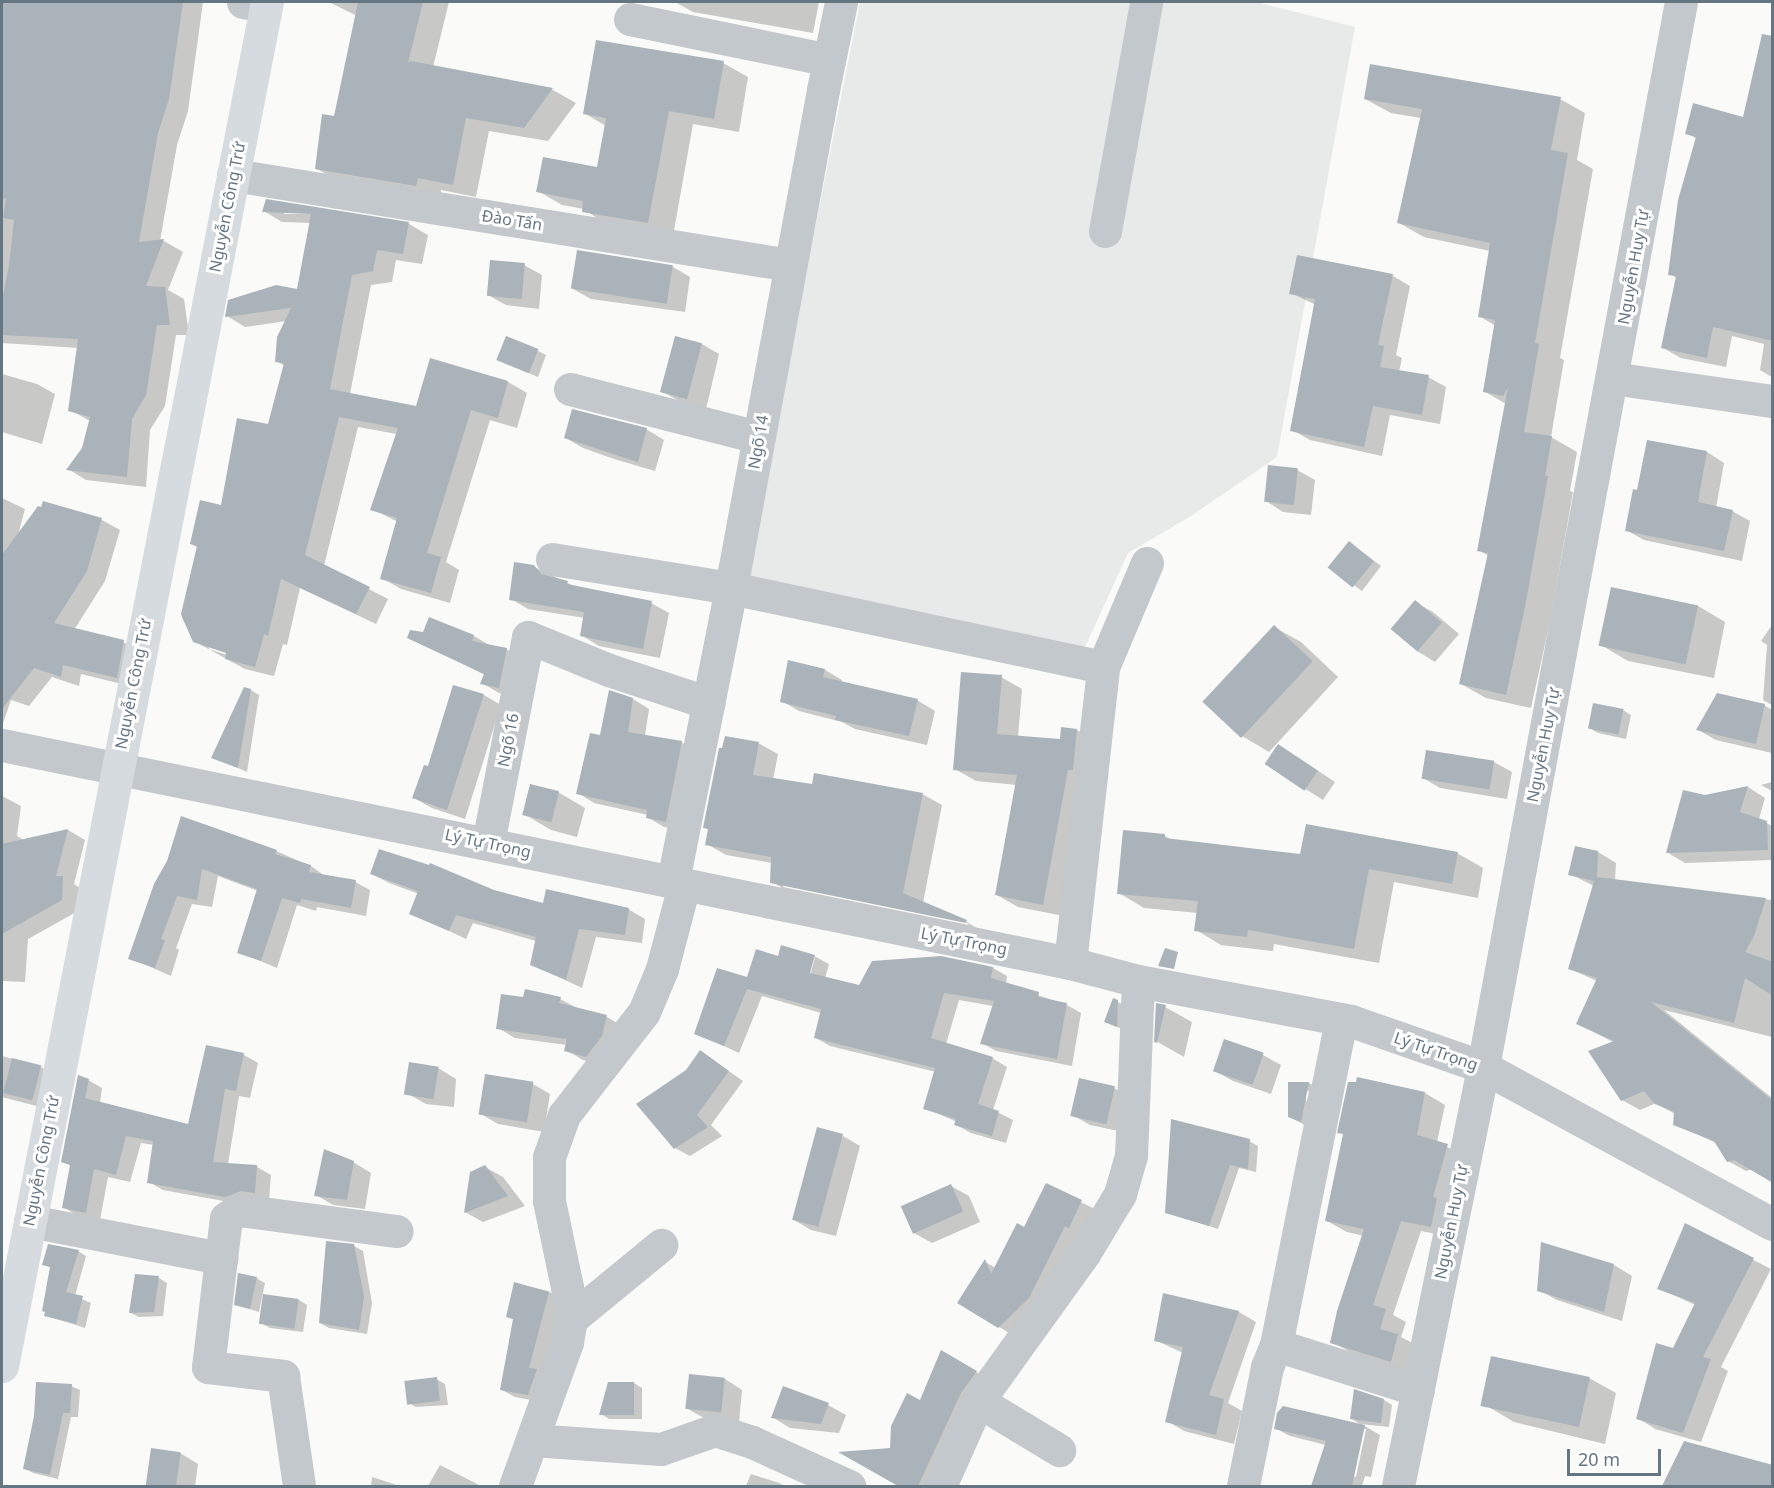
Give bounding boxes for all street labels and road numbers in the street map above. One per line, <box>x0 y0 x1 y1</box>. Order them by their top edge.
street label: Nguyễn Công Trứ <box>205 140 249 274</box>
street label: Đào Tấn <box>480 206 544 234</box>
street label: Nguyễn Huy Tự <box>1613 208 1653 326</box>
street label: Ngõ 14 <box>744 414 772 470</box>
street label: Nguyễn Công Trứ <box>111 617 155 751</box>
street label: Nguyễn Huy Tự <box>1523 686 1563 804</box>
street label: Ngõ 16 <box>493 712 523 768</box>
street label: Lý Tự Trọng <box>443 825 533 861</box>
street label: Lý Tự Trọng <box>919 923 1009 959</box>
street label: Lý Tự Trọng <box>1391 1028 1481 1074</box>
street label: Nguyễn Công Trứ <box>19 1094 63 1228</box>
street label: Nguyễn Huy Tự <box>1431 1163 1471 1281</box>

